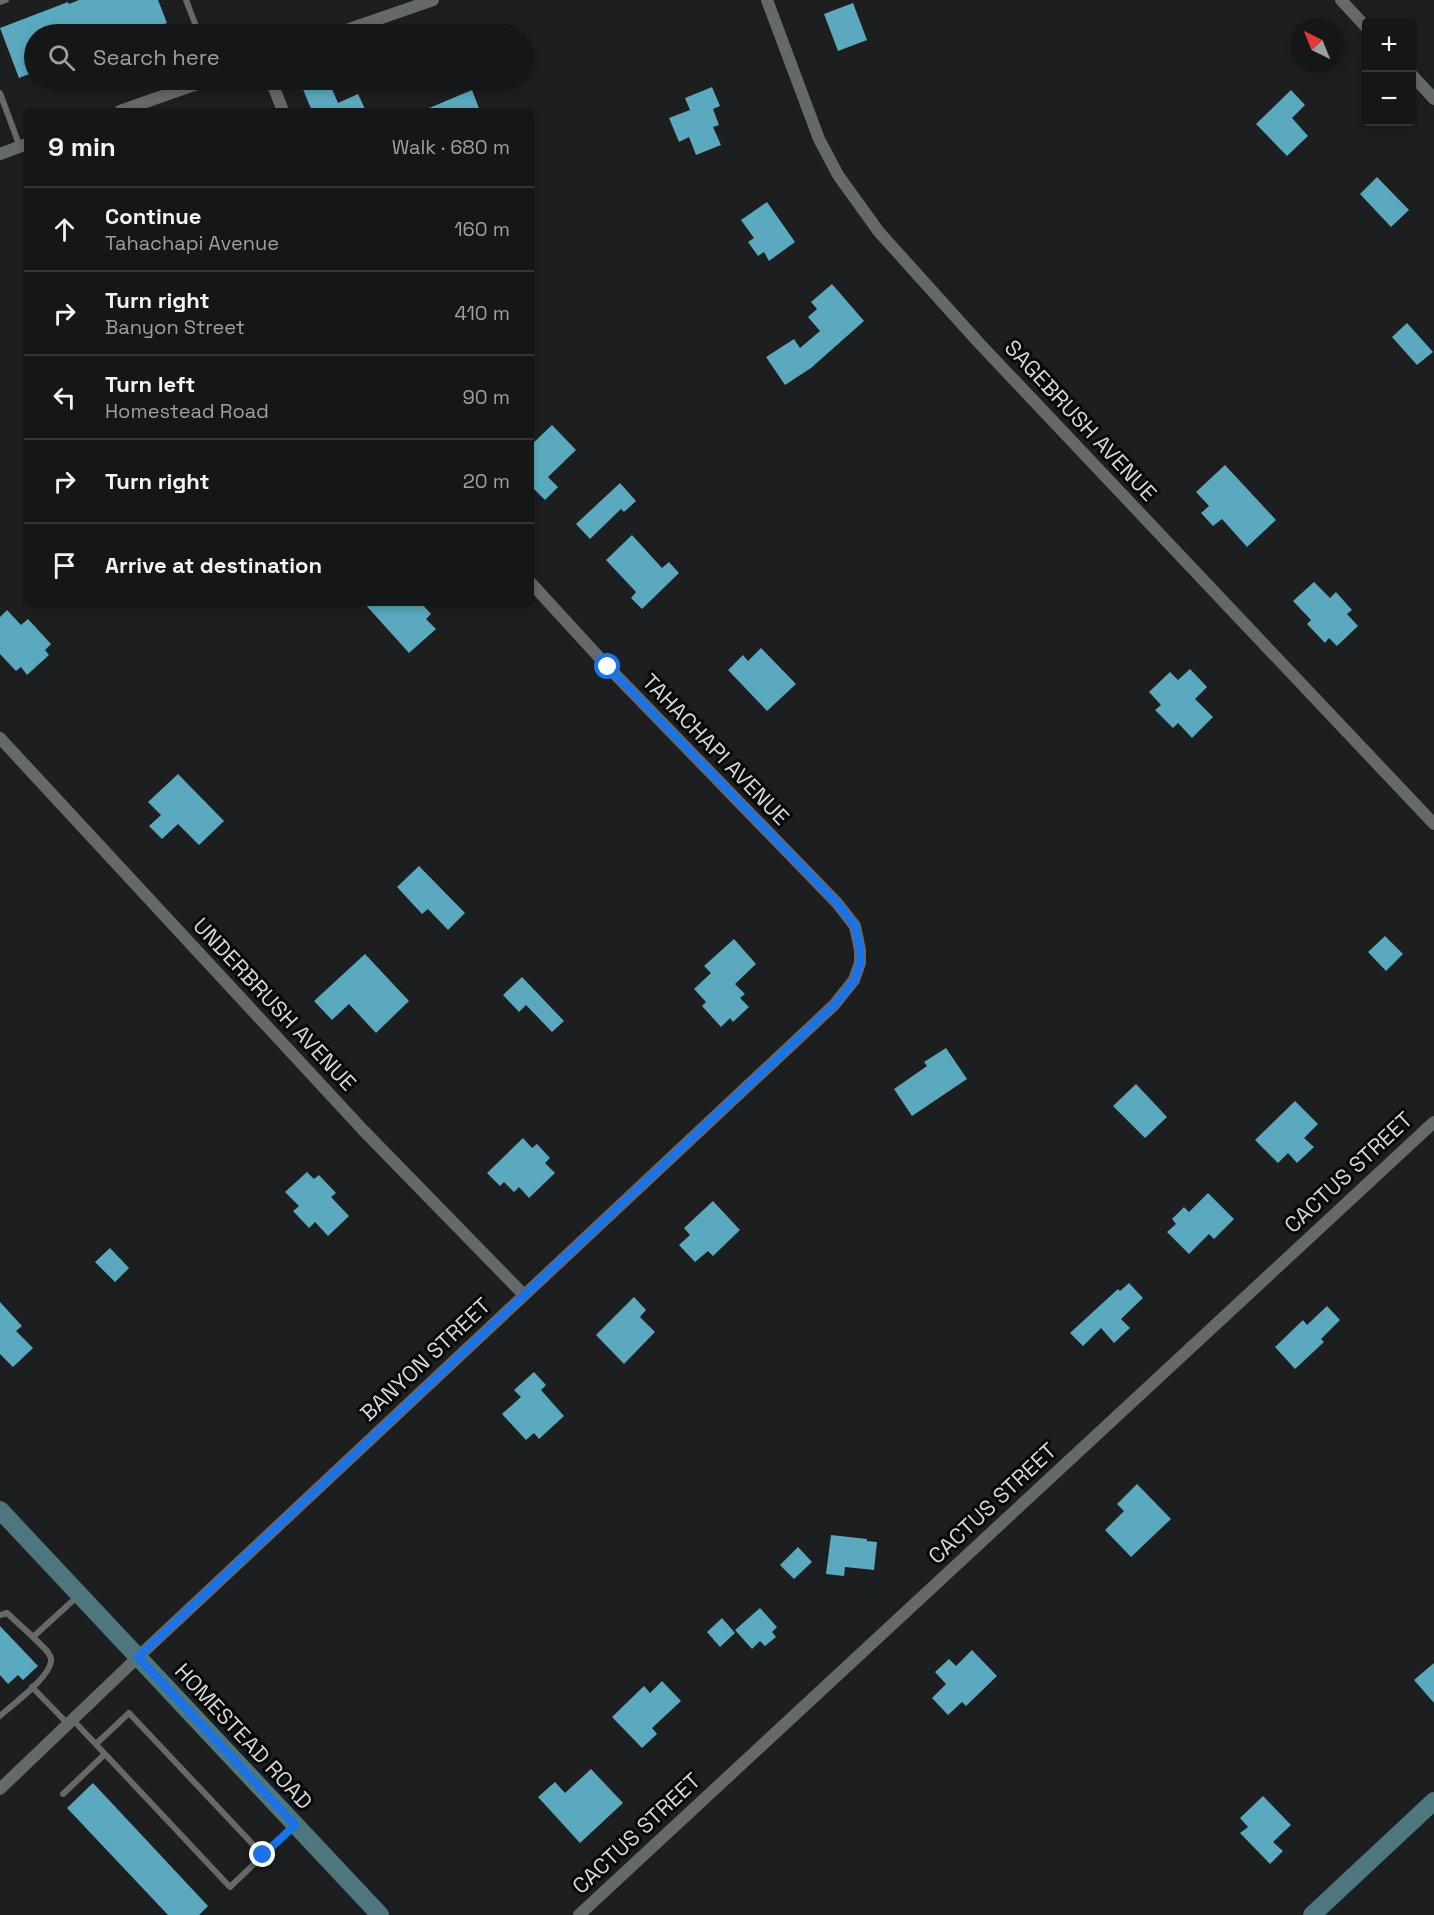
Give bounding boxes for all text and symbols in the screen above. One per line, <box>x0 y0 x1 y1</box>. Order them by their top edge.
north arrow <box>1290 18 1344 72</box>
map controls <box>1362 18 1416 126</box>
button: + <box>1362 18 1416 72</box>
search box <box>24 24 534 90</box>
icon: search <box>45 41 78 74</box>
text: Search here <box>93 43 220 71</box>
button: − <box>1362 72 1416 126</box>
text: 9 min <box>48 130 116 164</box>
text: Walk · 680 m <box>392 134 510 160</box>
text: Continue <box>105 202 201 230</box>
icon: ahead <box>48 213 81 246</box>
text: 160 m <box>454 216 510 242</box>
text: Tahachapi Avenue <box>105 230 279 256</box>
text: Turn right <box>105 286 210 314</box>
icon: right <box>48 297 81 330</box>
text: 410 m <box>454 300 510 326</box>
text: Banyon Street <box>105 314 245 340</box>
street label: SAGEBRUSH AVENUE <box>999 333 1163 507</box>
text: Turn left <box>105 370 195 398</box>
icon: left <box>48 381 81 414</box>
text: 90 m <box>463 384 510 410</box>
text: Homestead Road <box>105 398 269 424</box>
icon: right <box>48 465 81 498</box>
text: Turn right <box>105 467 210 495</box>
text: 20 m <box>463 468 510 494</box>
icon: arrive <box>48 549 81 582</box>
text: Arrive at destination <box>105 551 322 579</box>
route start <box>594 653 620 679</box>
street label: TAHACHAPI AVENUE <box>636 667 796 831</box>
street label: UNDERBRUSH AVENUE <box>187 912 363 1096</box>
street label: CACTUS STREET <box>1278 1105 1418 1239</box>
street label: BANYON STREET <box>354 1291 496 1427</box>
street label: CACTUS STREET <box>922 1436 1062 1570</box>
street label: HOMESTEAD ROAD <box>169 1657 319 1815</box>
street label: CACTUS STREET <box>566 1766 706 1900</box>
route end <box>249 1841 275 1867</box>

